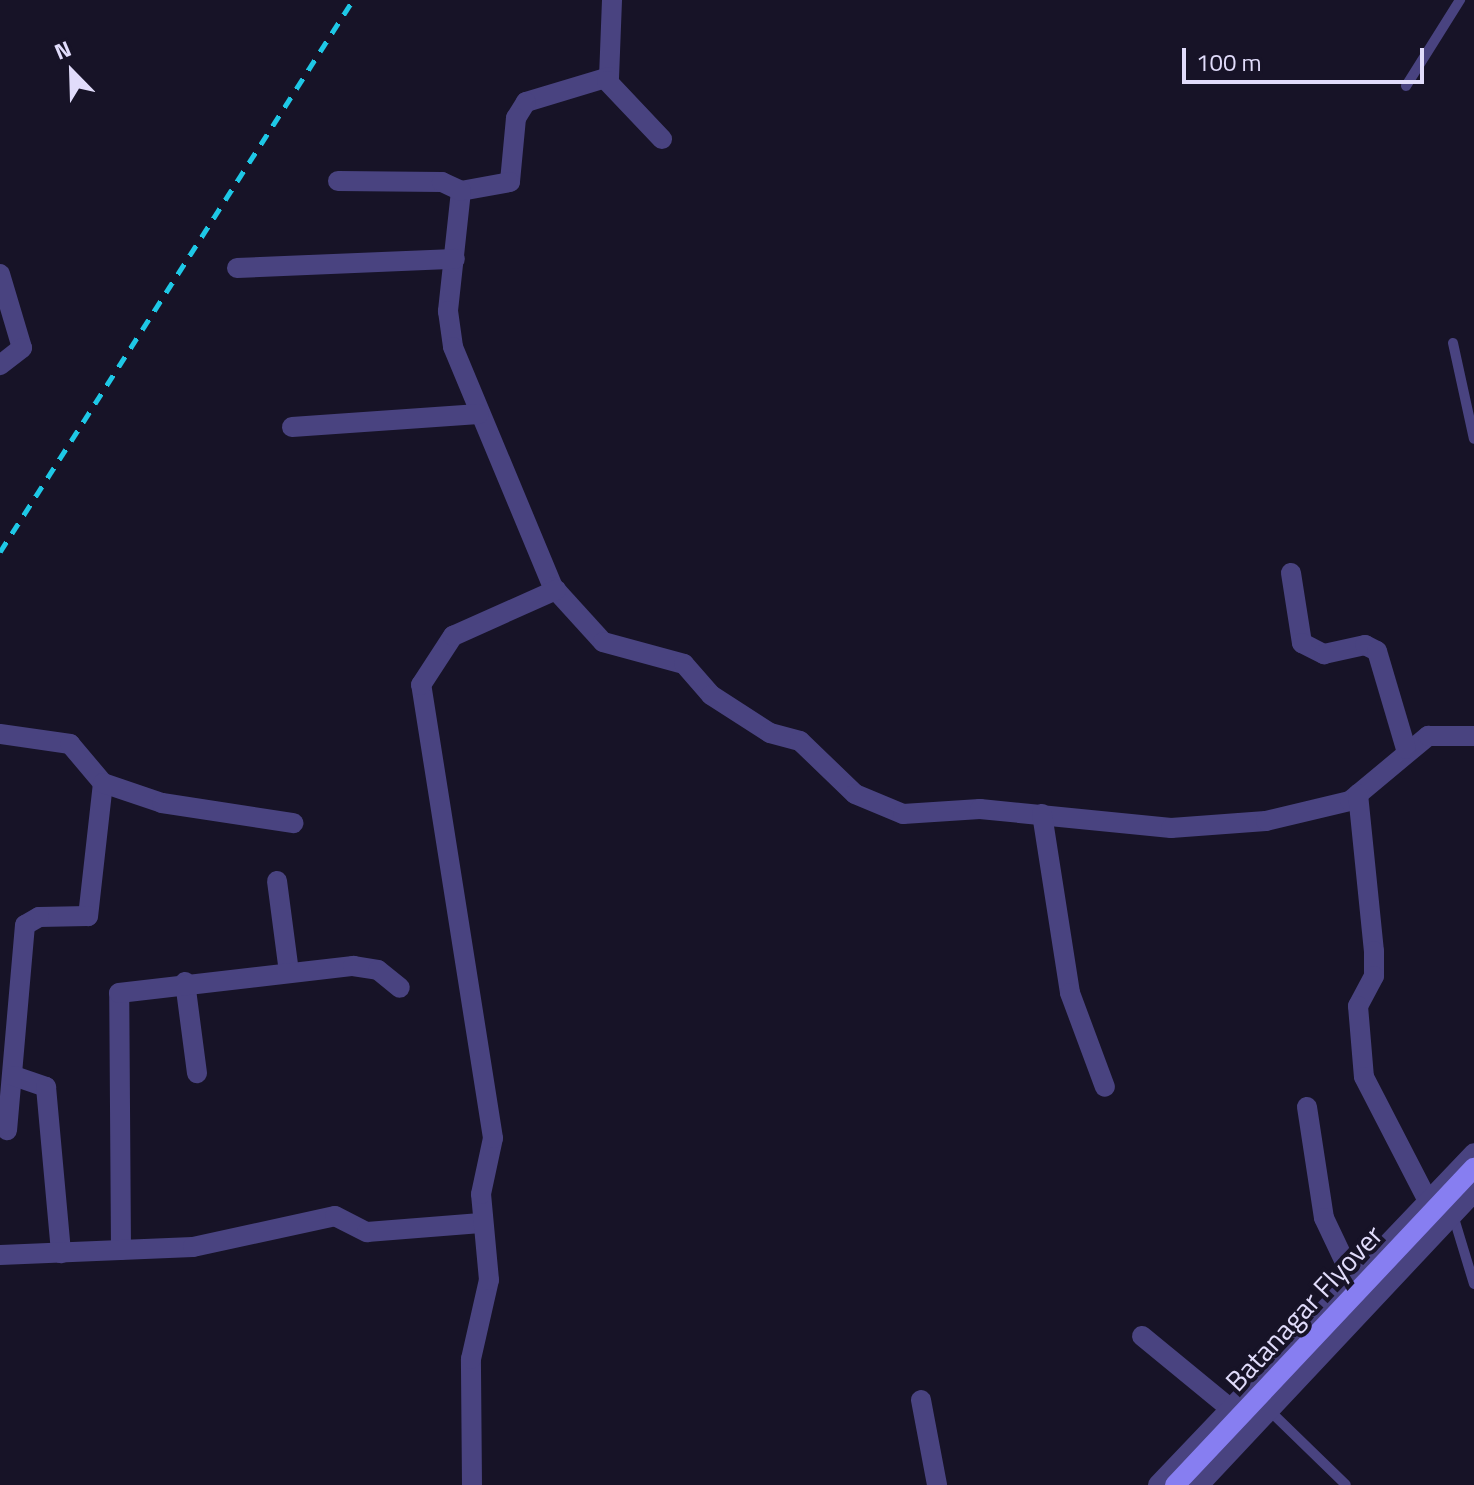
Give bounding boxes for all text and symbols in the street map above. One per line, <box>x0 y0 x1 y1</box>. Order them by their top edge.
text: N <box>49 31 76 69</box>
north arrow <box>32 32 112 112</box>
scale bar <box>1186 32 1428 82</box>
text: 100 m <box>1196 44 1262 80</box>
street label: Batanagar Flyover <box>1219 1218 1389 1398</box>

